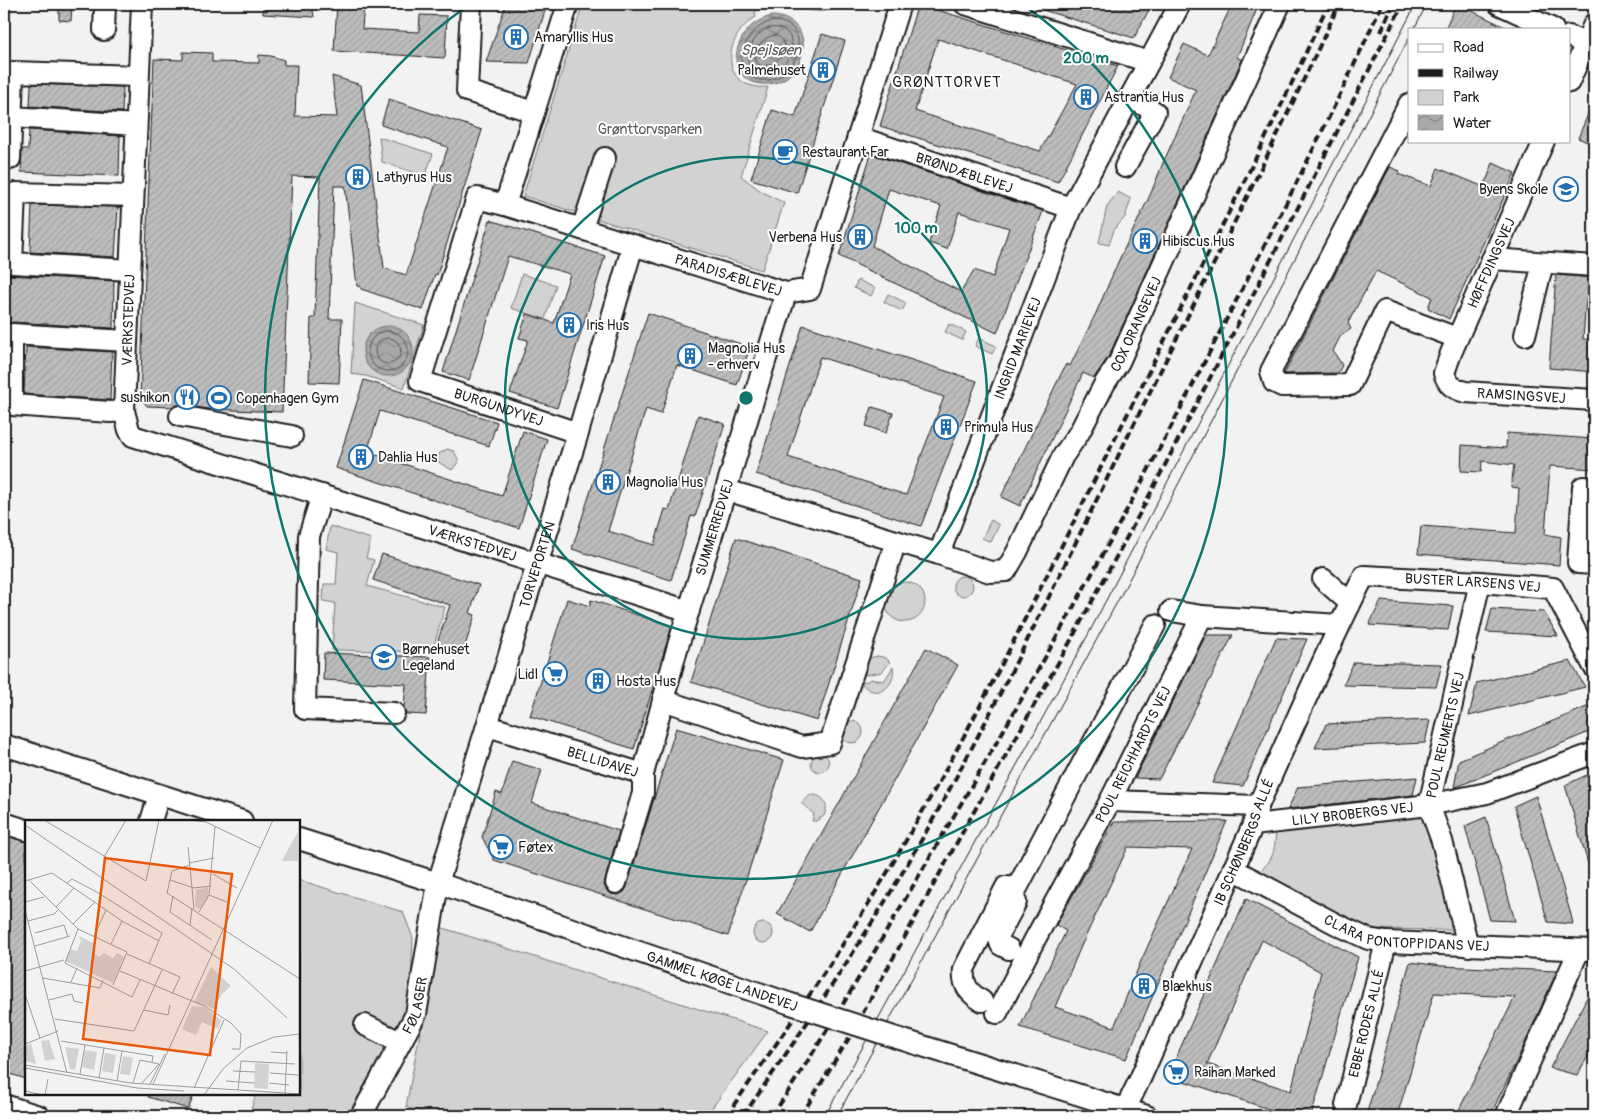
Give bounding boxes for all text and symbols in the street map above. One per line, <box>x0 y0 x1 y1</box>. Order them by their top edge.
building icon: Amaryllis Hus <box>503 24 529 50</box>
legend <box>1408 28 1570 142</box>
place label: Amaryllis Hus <box>534 29 614 46</box>
text: Road <box>1453 38 1484 57</box>
water label: Spejlsøen <box>741 41 803 60</box>
text: 200 m <box>1063 49 1109 68</box>
building icon: Palmehuset <box>810 57 836 83</box>
place label: Palmehuset <box>737 62 806 79</box>
text: Railway <box>1453 64 1499 83</box>
district label: GRØNTTORVET <box>892 73 1002 92</box>
building icon: Astrantia Hus <box>1073 84 1099 110</box>
text: Park <box>1453 88 1480 107</box>
place label: Astrantia Hus <box>1104 89 1184 106</box>
text: Water <box>1453 114 1492 133</box>
park label: Grønttorvsparken <box>598 121 702 138</box>
cafe icon: Restaurant Far <box>772 139 798 165</box>
place label: Restaurant Far <box>802 144 889 161</box>
street label: BRØNDÆBLEVEJ <box>914 149 1015 197</box>
building icon: Lathyrus Hus <box>345 164 371 190</box>
place label: Lathyrus Hus <box>376 169 452 186</box>
school or university icon: Byens Skole <box>1553 176 1579 202</box>
place label: Byens Skole <box>1479 181 1548 198</box>
street label: HØFFDINGSVEJ <box>1464 215 1519 311</box>
text: 100 m <box>895 219 937 238</box>
building icon: Verbena Hus <box>847 224 873 250</box>
building icon: Hibiscus Hus <box>1132 228 1158 254</box>
place label: Verbena Hus <box>769 229 843 246</box>
place label: Hibiscus Hus <box>1162 233 1235 250</box>
street label: PARADISÆBLEVEJ <box>673 251 784 300</box>
street label: VÆRKSTEDVEJ <box>118 274 139 366</box>
street label: COX ORANGEVEJ <box>1107 274 1165 375</box>
street label: INGRID MARIEVEJ <box>991 295 1045 402</box>
building icon: Iris Hus <box>556 312 582 338</box>
place label: Iris Hus <box>586 317 630 334</box>
place label: Magnolia Hus - erhverv <box>708 340 786 373</box>
building icon: Magnolia Hus - erhverv <box>677 343 703 369</box>
restaurant icon: sushikon <box>174 384 200 410</box>
sports icon: Copenhagen Gym <box>206 385 232 411</box>
street label: BURGUNDYVEJ <box>452 385 545 430</box>
street label: RAMSINGSVEJ <box>1476 385 1566 407</box>
place label: sushikon <box>120 389 170 406</box>
centre of rings <box>737 389 755 407</box>
place label: Copenhagen Gym <box>236 390 339 407</box>
building icon: Primula Hus <box>933 414 959 440</box>
place label: Primula Hus <box>964 419 1034 436</box>
building icon: Dahlia Hus <box>348 444 374 470</box>
place label: Dahlia Hus <box>378 449 438 466</box>
building icon: Magnolia Hus <box>595 469 621 495</box>
place label: Magnolia Hus <box>626 474 704 491</box>
street label: SUMMERREDVEJ <box>692 477 738 578</box>
street label: TORVEPORTEN <box>516 519 559 610</box>
street label: VÆRKSTEDVEJ <box>426 521 519 565</box>
street label: BUSTER LARSENS VEJ <box>1405 570 1541 596</box>
place label: Børnehuset Legeland <box>402 641 470 674</box>
school or university icon: Børnehuset Legeland <box>371 644 397 670</box>
supermarket icon: Lidl <box>542 661 568 687</box>
place label: Lidl <box>517 666 538 683</box>
building icon: Hosta Hus <box>585 668 611 694</box>
street label: POUL REUMERTS VEJ <box>1423 671 1468 800</box>
place label: Hosta Hus <box>616 673 677 690</box>
street label: POUL REICHHARDTS VEJ <box>1092 684 1175 826</box>
street label: BELLIDAVEJ <box>565 743 640 781</box>
street label: IB SCHØNBERGS ALLÉ <box>1210 776 1278 908</box>
street label: LILY BROBERGS VEJ <box>1291 799 1414 830</box>
inset map <box>25 820 300 1095</box>
supermarket icon: Føtex <box>488 834 514 860</box>
place label: Føtex <box>518 839 554 856</box>
street label: CLARA PONTOPPIDANS VEJ <box>1321 911 1490 955</box>
street label: GAMMEL KØGE LANDEVEJ <box>644 948 800 1015</box>
street label: EBBE RODES ALLÉ <box>1345 968 1388 1079</box>
building icon: Blækhus <box>1131 973 1157 999</box>
street label: FØLAGER <box>399 976 431 1037</box>
place label: Blækhus <box>1162 978 1212 995</box>
supermarket icon: Raihan Marked <box>1163 1059 1189 1085</box>
place label: Raihan Marked <box>1194 1064 1276 1081</box>

